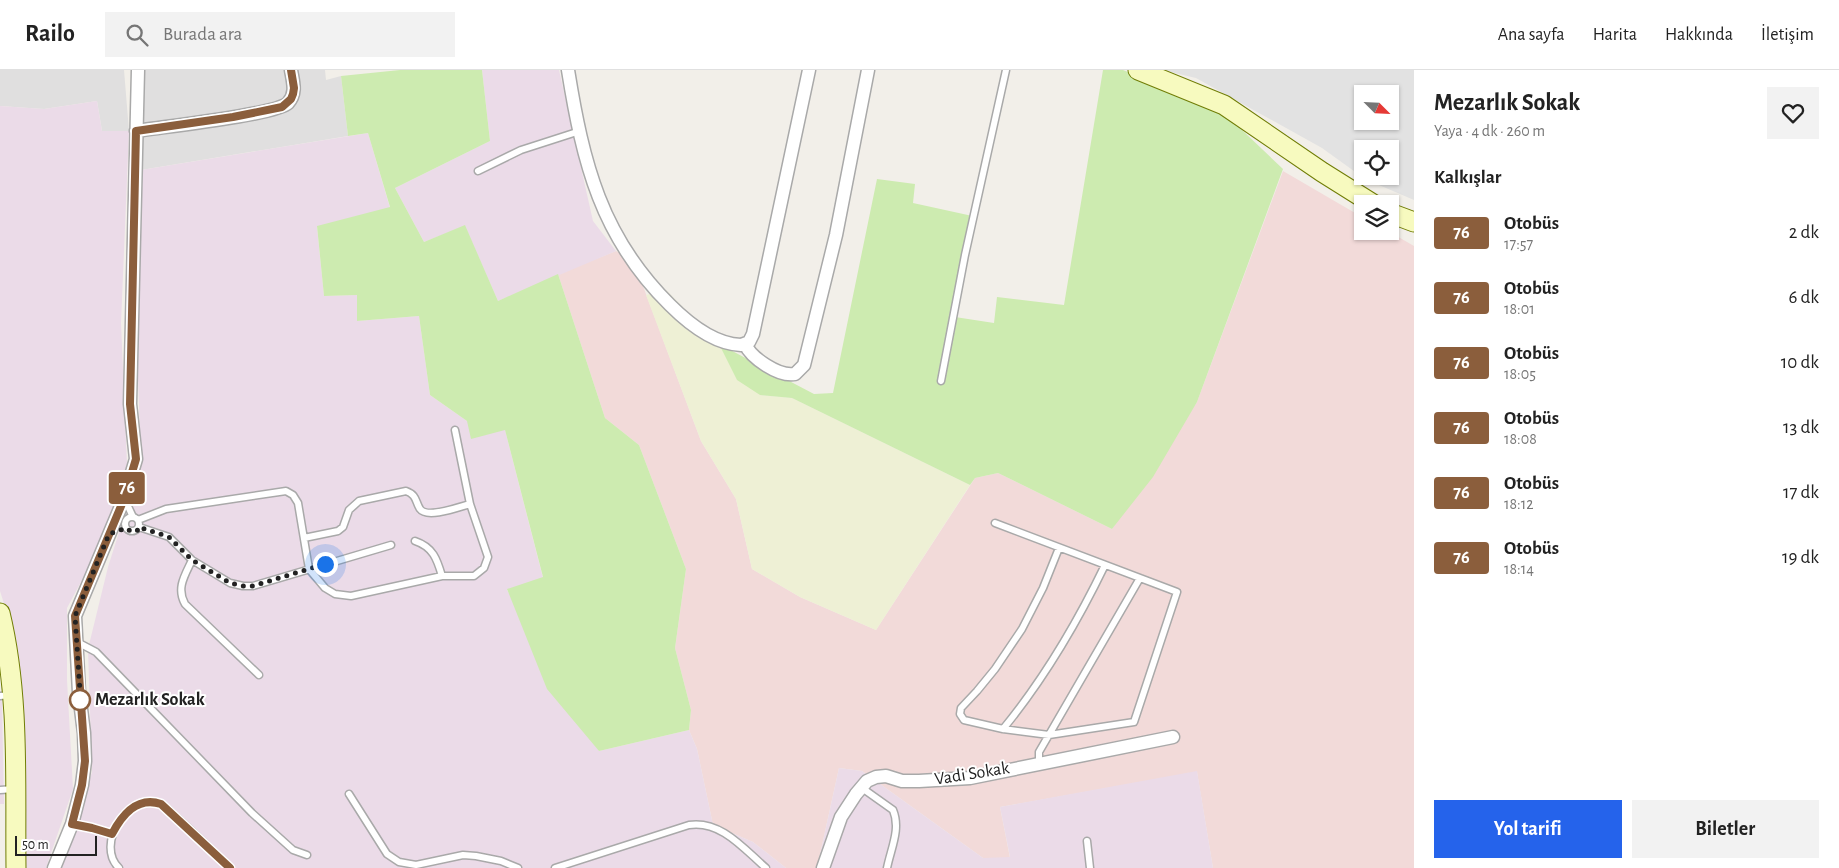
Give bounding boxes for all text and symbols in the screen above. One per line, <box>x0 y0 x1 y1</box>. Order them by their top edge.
search box <box>105 12 455 57</box>
icon: search <box>123 21 151 49</box>
text: Railo <box>25 22 75 46</box>
text: Burada ara <box>163 25 242 44</box>
text: Ana sayfa <box>1498 26 1565 44</box>
text: Harita <box>1593 26 1637 44</box>
text: Hakkında <box>1665 26 1733 44</box>
text: İletişim <box>1761 26 1814 44</box>
north arrow <box>1354 85 1399 130</box>
map controls <box>1354 85 1399 240</box>
button: heart <box>1767 87 1819 139</box>
text: Mezarlık Sokak <box>1434 91 1580 115</box>
text: Yaya · 4 dk · 260 m <box>1434 123 1545 139</box>
button: locate <box>1354 140 1399 185</box>
text: Kalkışlar <box>1434 168 1501 187</box>
button: layers <box>1354 195 1399 240</box>
text: Otobüs <box>1504 214 1559 233</box>
text: 2 dk <box>1789 223 1819 242</box>
text: 76 <box>1453 224 1470 242</box>
text: 17:57 <box>1504 236 1533 252</box>
text: Otobüs <box>1504 279 1559 298</box>
text: 6 dk <box>1788 288 1819 307</box>
text: 76 <box>1453 289 1470 307</box>
text: 18:01 <box>1504 301 1535 317</box>
text: Otobüs <box>1504 344 1559 363</box>
text: 10 dk <box>1781 353 1819 372</box>
text: 76 <box>1453 354 1470 372</box>
text: 18:05 <box>1504 366 1536 382</box>
text: Otobüs <box>1504 409 1559 428</box>
text: 13 dk <box>1783 418 1819 437</box>
text: 76 <box>1453 419 1470 437</box>
text: 18:08 <box>1504 431 1537 447</box>
line badge: 76 <box>104 472 150 504</box>
text: Otobüs <box>1504 474 1559 493</box>
text: 76 <box>119 479 135 497</box>
text: 17 dk <box>1783 483 1819 502</box>
text: 76 <box>1453 484 1470 502</box>
text: 18:12 <box>1504 496 1534 512</box>
text: Otobüs <box>1504 539 1559 558</box>
text: 19 dk <box>1782 548 1819 567</box>
text: 76 <box>1453 549 1470 567</box>
your location <box>313 552 338 577</box>
text: 18:14 <box>1504 561 1534 577</box>
marker: Mezarlık Sokak <box>69 689 91 711</box>
place label: Mezarlık Sokak <box>95 691 205 709</box>
street label: Vadi Sokak <box>933 759 1011 789</box>
button: Yol tarifi <box>1434 800 1622 858</box>
button: Biletler <box>1632 800 1819 858</box>
scale bar <box>15 833 98 856</box>
text: 50 m <box>22 838 49 852</box>

